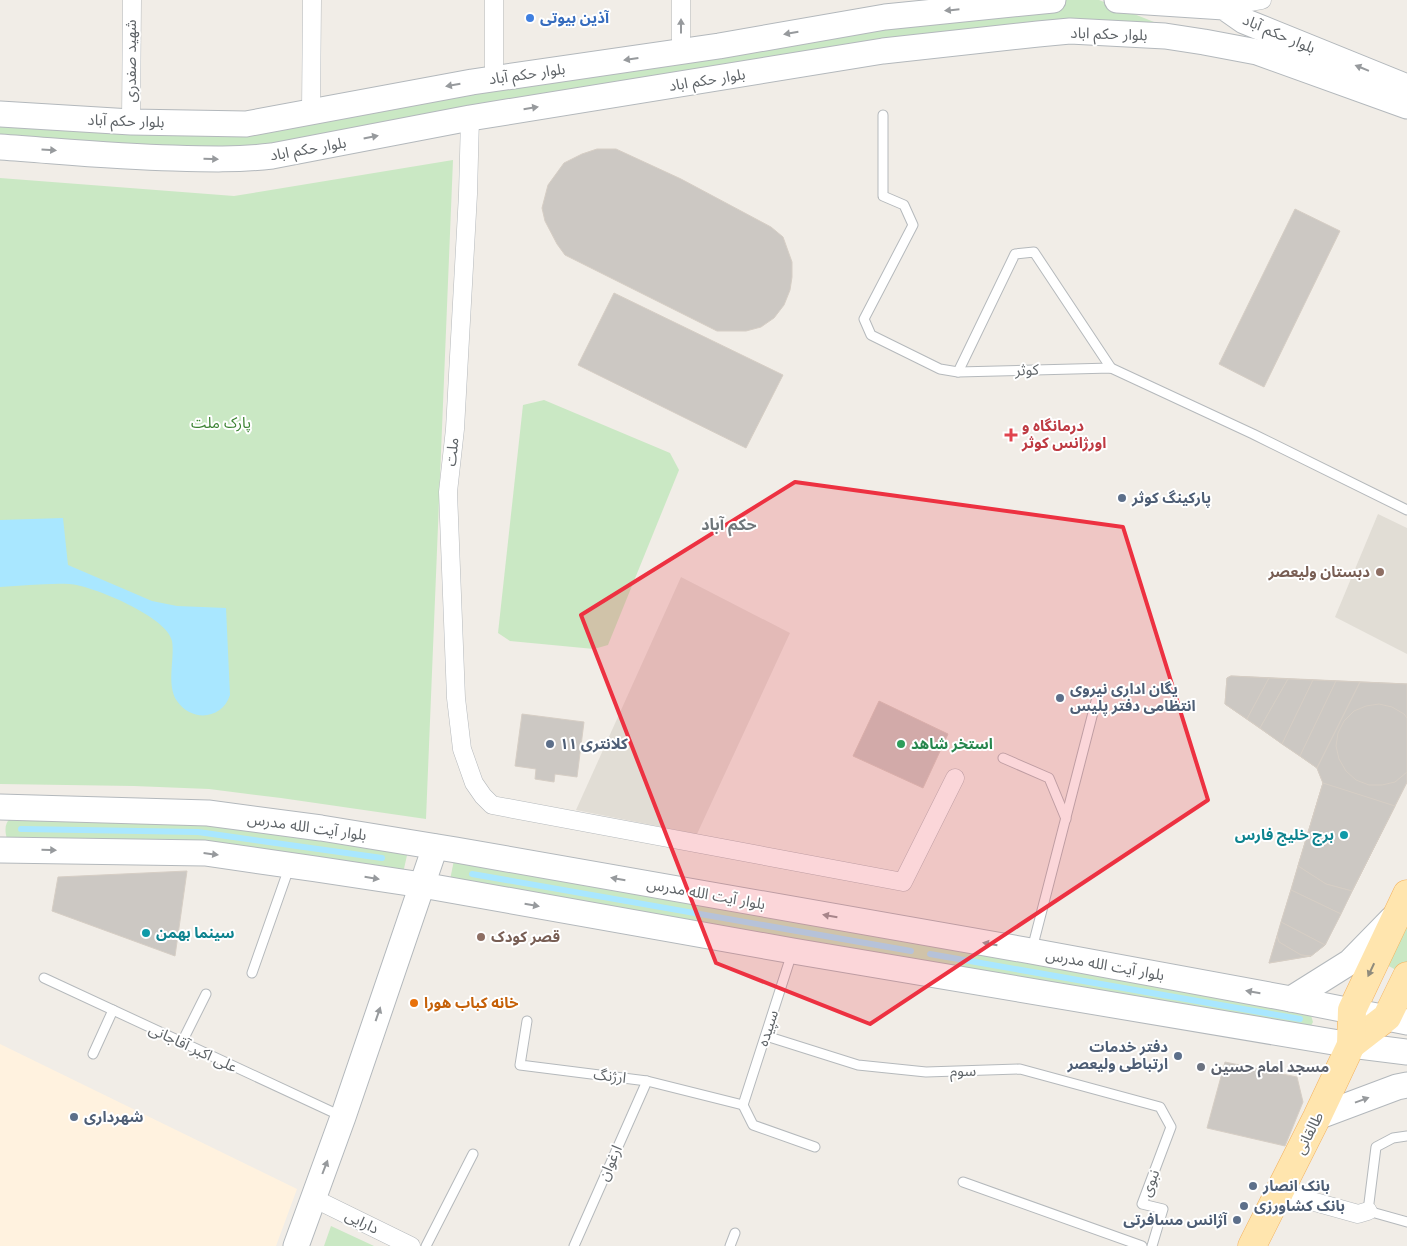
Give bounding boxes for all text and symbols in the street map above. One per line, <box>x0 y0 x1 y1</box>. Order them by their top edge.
one-way arrow <box>944 7 960 15</box>
place label: آذین بیوتی <box>540 8 610 27</box>
street label: بلوار حکم آباد <box>1239 10 1318 59</box>
marker: آذین بیوتی <box>524 12 536 24</box>
one-way arrow <box>677 17 685 33</box>
street label: شهید صفدری <box>121 19 140 103</box>
street label: بلوار حکم اباد <box>1070 23 1148 46</box>
one-way arrow <box>783 30 799 38</box>
one-way arrow <box>622 55 638 63</box>
street label: بلوار حکم آباد <box>487 59 567 90</box>
street label: بلوار حکم اباد <box>667 64 747 97</box>
one-way arrow <box>1355 64 1369 72</box>
one-way arrow <box>444 82 460 90</box>
one-way arrow <box>524 104 540 112</box>
street label: بلوار حکم آباد <box>87 110 165 133</box>
street label: بلوار حکم اباد <box>268 132 348 167</box>
one-way arrow <box>364 132 380 140</box>
one-way arrow <box>41 147 57 155</box>
one-way arrow <box>203 156 219 164</box>
street label: کوثر <box>1014 360 1040 379</box>
park label: پارک ملت <box>191 413 251 433</box>
place label: درمانگاه و اورژانس کوثر <box>1021 416 1106 452</box>
marker: درمانگاه و اورژانس کوثر <box>1004 428 1018 442</box>
street label: ملت <box>441 437 462 467</box>
place label: پارکینگ کوثر <box>1131 488 1211 508</box>
marker: پارکینگ کوثر <box>1116 492 1128 504</box>
district label: حکم آباد <box>701 514 757 537</box>
place label: دبستان ولیعصر <box>1267 562 1370 581</box>
marker: دبستان ولیعصر <box>1374 566 1386 578</box>
place label: یگان اداری نیروی انتظامی دفتر پلیس <box>1070 679 1196 716</box>
marker: یگان اداری نیروی انتظامی دفتر پلیس <box>1054 692 1066 704</box>
place label: کلانتری ۱۱ <box>560 734 628 753</box>
place label: استخر شاهد <box>911 734 993 753</box>
marker: کلانتری ۱۱ <box>544 738 556 750</box>
marker: استخر شاهد <box>895 738 907 750</box>
street label: بلوار آیت الله مدرس <box>246 809 368 844</box>
place label: برج خلیج فارس <box>1235 825 1334 846</box>
marker: برج خلیج فارس <box>1338 829 1350 841</box>
one-way arrow <box>41 846 57 854</box>
one-way arrow <box>203 850 219 858</box>
one-way arrow <box>364 874 380 882</box>
one-way arrow <box>609 874 625 882</box>
street label: بلوار آیت الله مدرس <box>645 874 767 913</box>
one-way arrow <box>524 901 540 909</box>
one-way arrow <box>821 911 837 919</box>
place label: سینما بهمن <box>156 923 235 942</box>
marker: سینما بهمن <box>140 927 152 939</box>
place label: قصر کودک <box>491 927 560 946</box>
marker: قصر کودک <box>475 931 487 943</box>
one-way arrow <box>981 939 997 947</box>
street label: بلوار آیت الله مدرس <box>1044 945 1166 984</box>
one-way arrow <box>1367 963 1375 977</box>
one-way arrow <box>1244 987 1260 995</box>
place label: خانه کباب هورا <box>424 993 519 1012</box>
marker: خانه کباب هورا <box>408 997 420 1009</box>
one-way arrow <box>375 1006 383 1021</box>
street label: سپیده <box>753 1007 783 1049</box>
street label: علی اکبر آقاجانی <box>146 1019 241 1076</box>
place label: دفتر خدمات ارتباطی ولیعصر <box>1067 1037 1168 1073</box>
marker: دفتر خدمات ارتباطی ولیعصر <box>1172 1050 1184 1062</box>
place label: مسجد امام حسین <box>1211 1057 1329 1078</box>
street label: سوم <box>950 1061 976 1082</box>
marker: مسجد امام حسین <box>1195 1061 1207 1073</box>
street label: ارژنگ <box>593 1064 627 1087</box>
one-way arrow <box>1355 1096 1370 1104</box>
place label: شهرداری <box>84 1107 143 1126</box>
street label: طالقانی <box>1290 1108 1327 1157</box>
marker: شهرداری <box>68 1111 80 1123</box>
street label: ارغوان <box>593 1142 626 1184</box>
one-way arrow <box>322 1160 329 1175</box>
street label: نبوی <box>1136 1166 1163 1199</box>
place label: بانک انصار <box>1262 1176 1330 1195</box>
marker: بانک انصار <box>1247 1180 1259 1192</box>
place label: بانک کشاورزی <box>1254 1196 1345 1215</box>
marker: بانک کشاورزی <box>1238 1200 1250 1212</box>
street label: دارایی <box>342 1205 382 1238</box>
place label: آژانس مسافرتی <box>1123 1210 1228 1229</box>
marker: آژانس مسافرتی <box>1231 1214 1243 1226</box>

